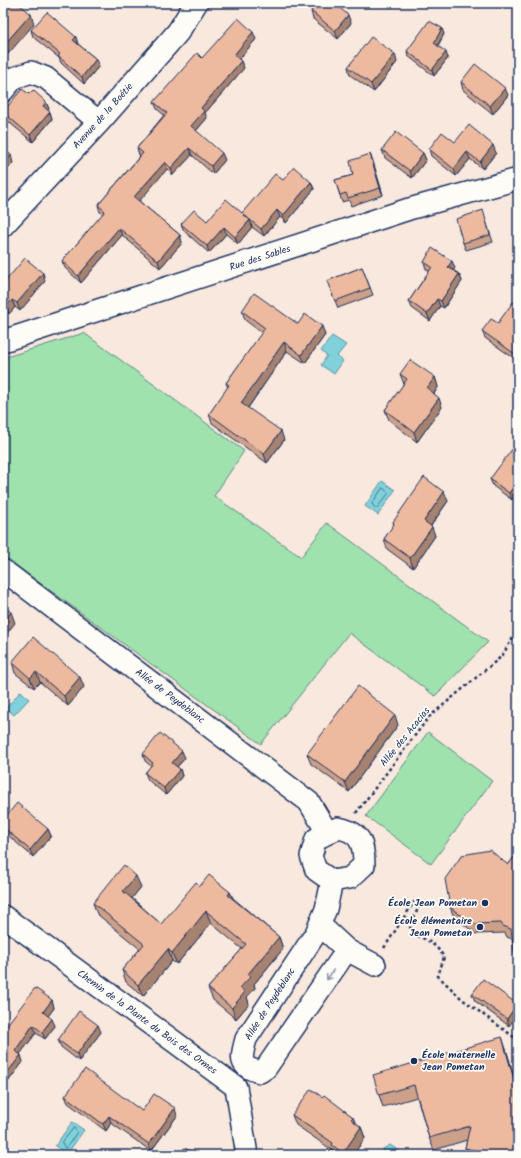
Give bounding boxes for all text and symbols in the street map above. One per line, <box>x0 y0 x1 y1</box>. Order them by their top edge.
street label: Avenue de la Boétie <box>69 79 137 153</box>
street label: Rue des Sables <box>227 240 293 275</box>
street label: Allée de Peydeblanc <box>132 664 209 728</box>
street label: Allée des Acacias <box>376 703 435 770</box>
place label: École Jean Pometan <box>388 895 477 911</box>
marker: École Jean Pometan <box>480 898 490 908</box>
place label: École élémentaire Jean Pometan <box>395 913 472 941</box>
marker: École élémentaire Jean Pometan <box>475 922 485 932</box>
street label: Allée de Peydeblanc <box>241 964 300 1043</box>
street label: Chemin de la Plante du Bois des Ormes <box>74 966 221 1079</box>
one-way arrow <box>326 969 334 980</box>
place label: École maternelle Jean Pometan <box>422 1047 495 1075</box>
marker: École maternelle Jean Pometan <box>409 1056 419 1066</box>

